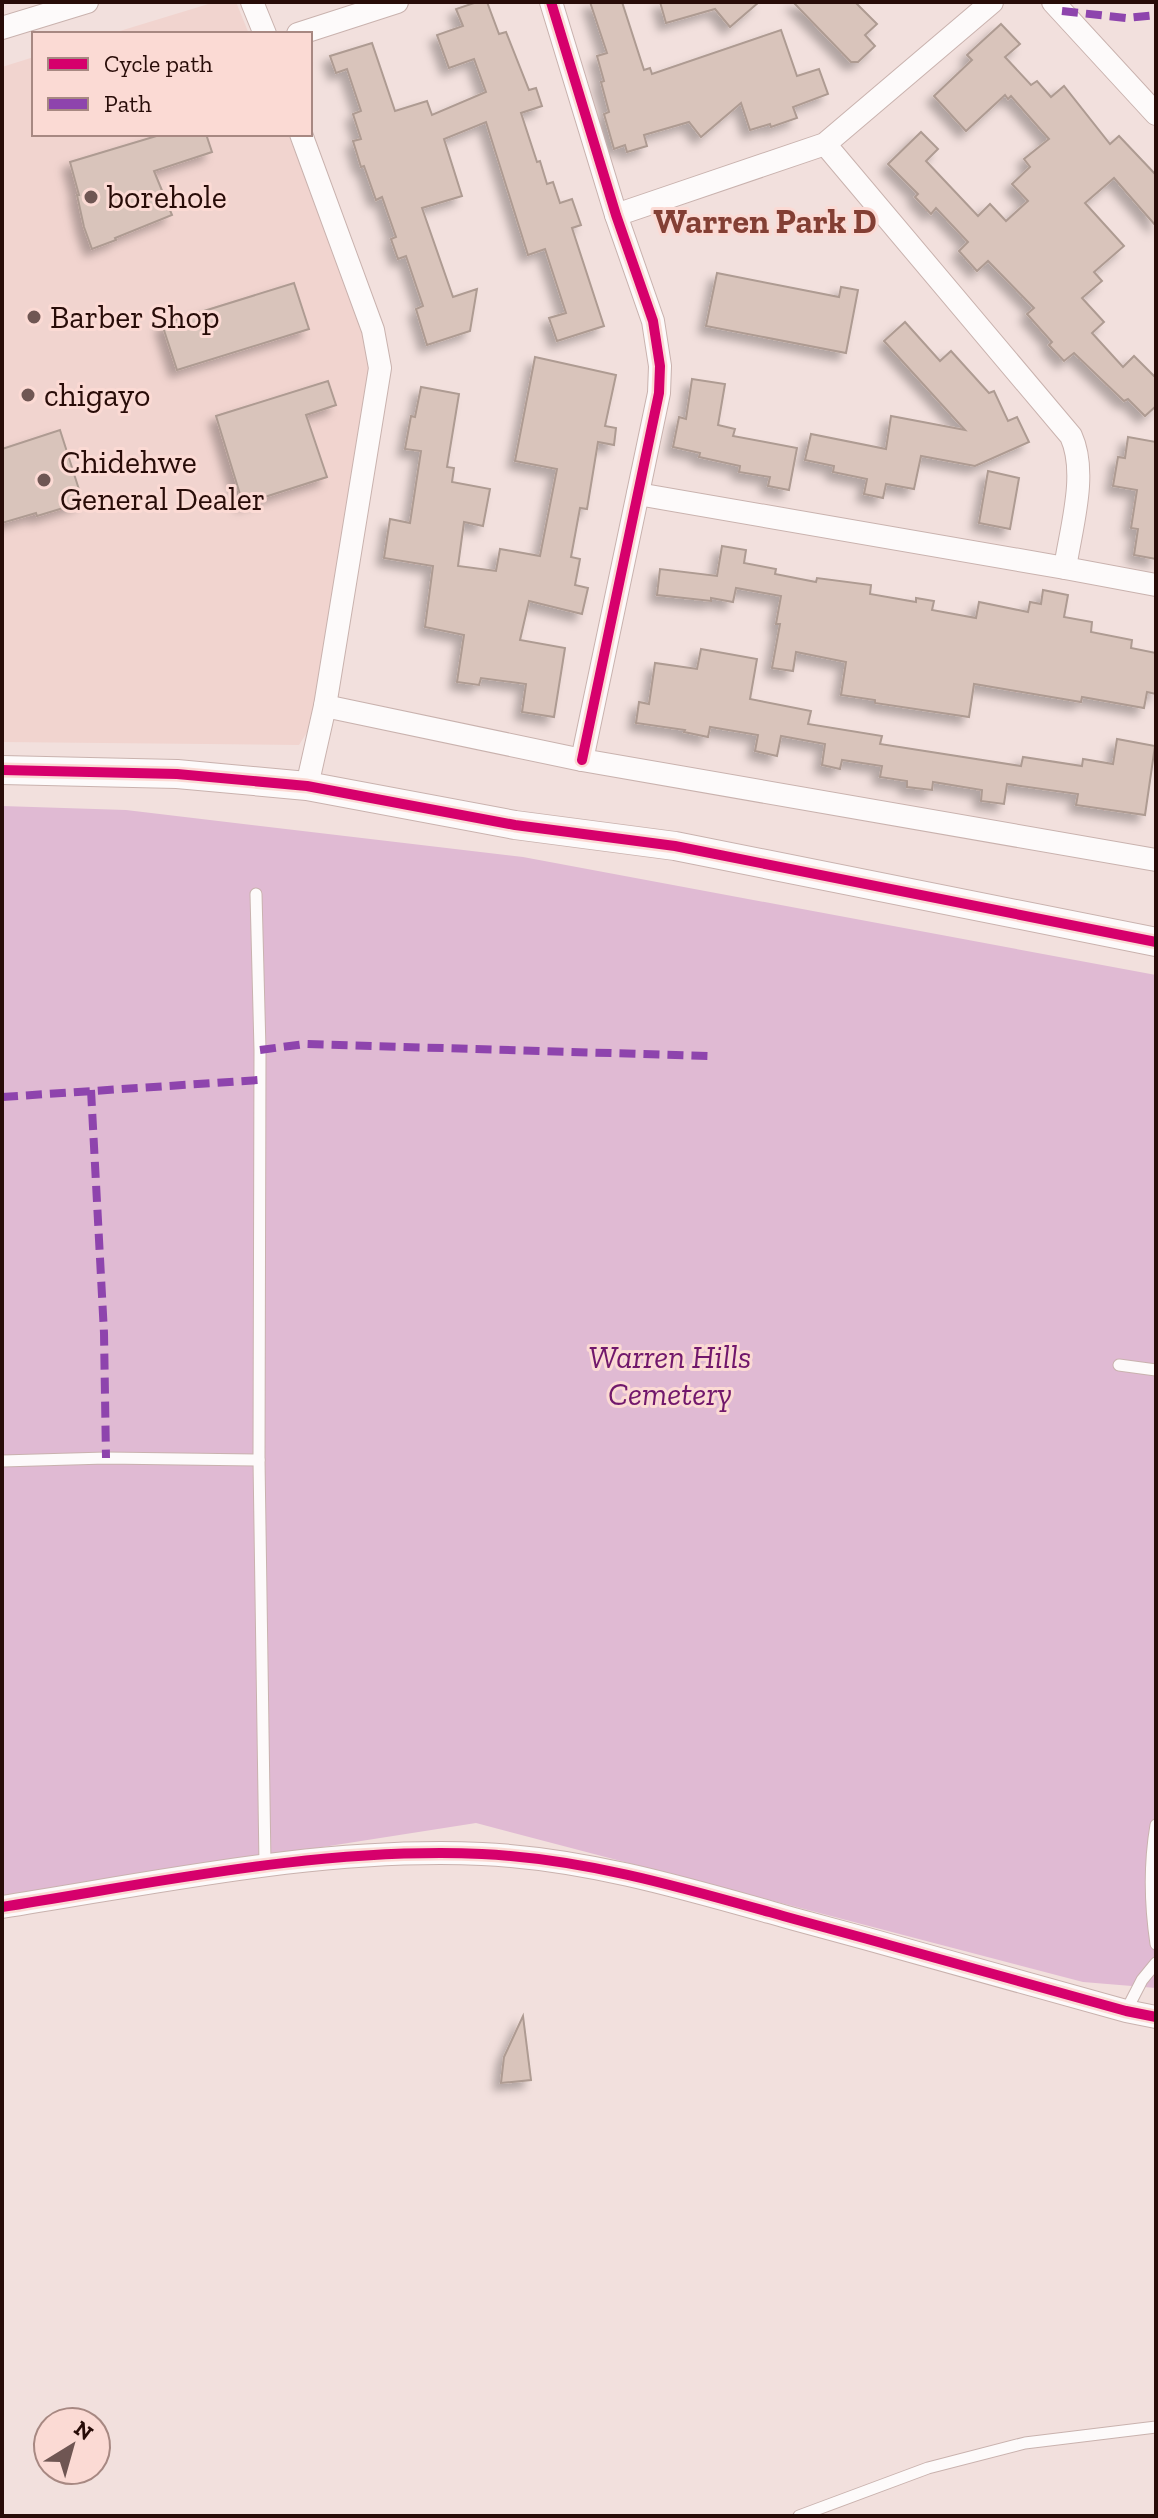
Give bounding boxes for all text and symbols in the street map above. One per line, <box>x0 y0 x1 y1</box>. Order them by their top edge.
legend <box>32 32 312 136</box>
text: Cycle path <box>104 49 213 78</box>
text: Path <box>104 89 152 118</box>
place label: borehole <box>106 178 227 216</box>
marker: borehole <box>82 188 100 206</box>
district label: Warren Park D <box>654 201 876 242</box>
place label: Barber Shop <box>50 298 220 336</box>
marker: Barber Shop <box>25 308 43 326</box>
place label: chigayo <box>44 376 150 414</box>
marker: chigayo <box>19 386 37 404</box>
place label: Chidehwe General Dealer <box>60 443 265 518</box>
marker: Chidehwe General Dealer <box>35 471 53 489</box>
park label: Warren Hills Cemetery <box>589 1338 751 1413</box>
north arrow <box>32 2406 112 2486</box>
text: N <box>69 2415 99 2446</box>

